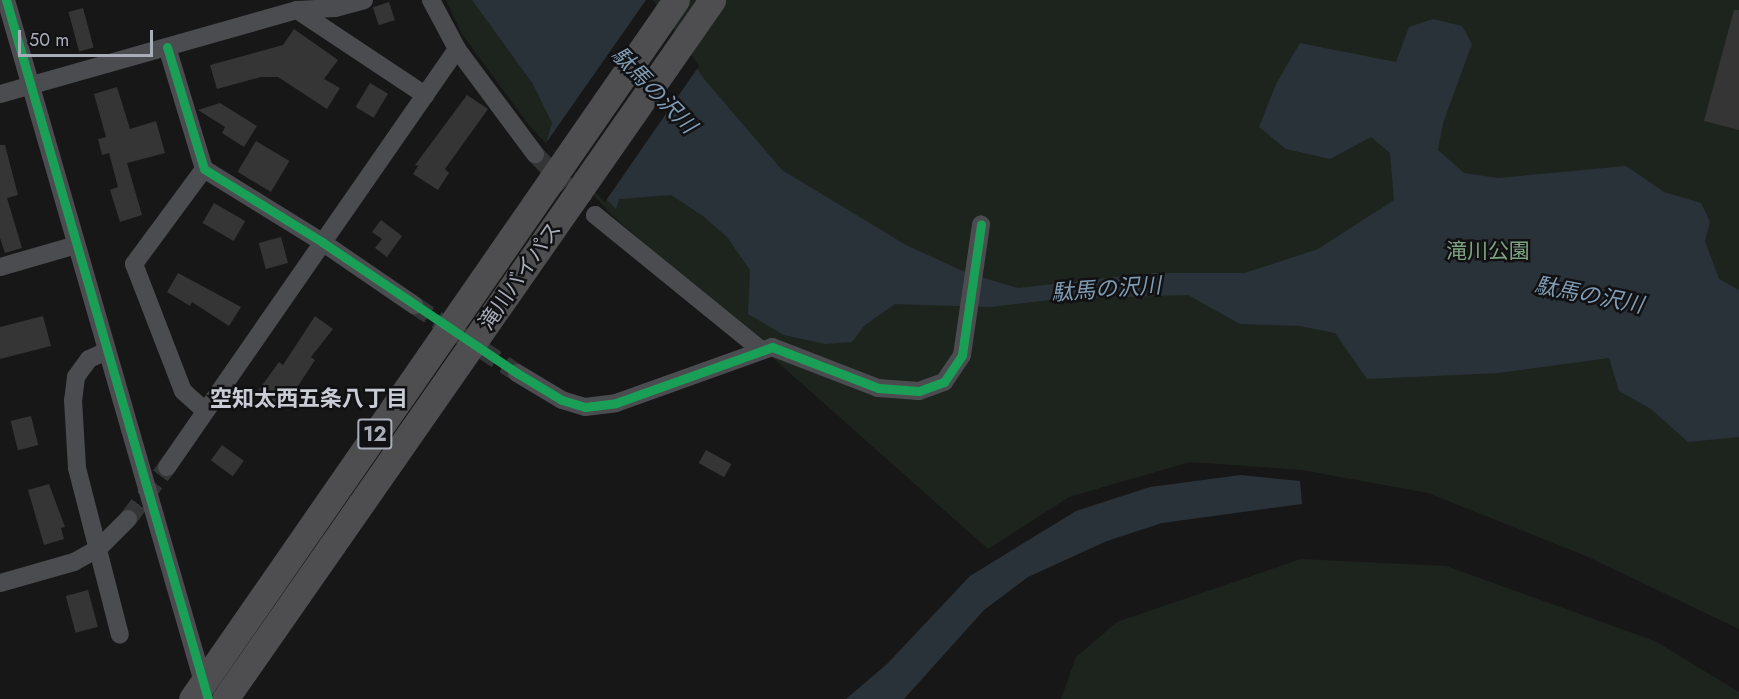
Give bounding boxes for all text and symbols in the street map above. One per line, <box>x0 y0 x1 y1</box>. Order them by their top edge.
scale bar <box>21 18 156 56</box>
text: 50 m <box>29 27 69 53</box>
water label: 駄馬の沢川 <box>606 41 702 139</box>
street label: 滝川バイパス <box>474 217 566 335</box>
park label: 滝川公園 <box>1446 238 1530 264</box>
water label: 駄馬の沢川 <box>1050 272 1162 306</box>
water label: 駄馬の沢川 <box>1532 272 1646 318</box>
district label: 空知太西五条八丁目 <box>210 386 408 412</box>
road number: 12 <box>357 417 393 451</box>

